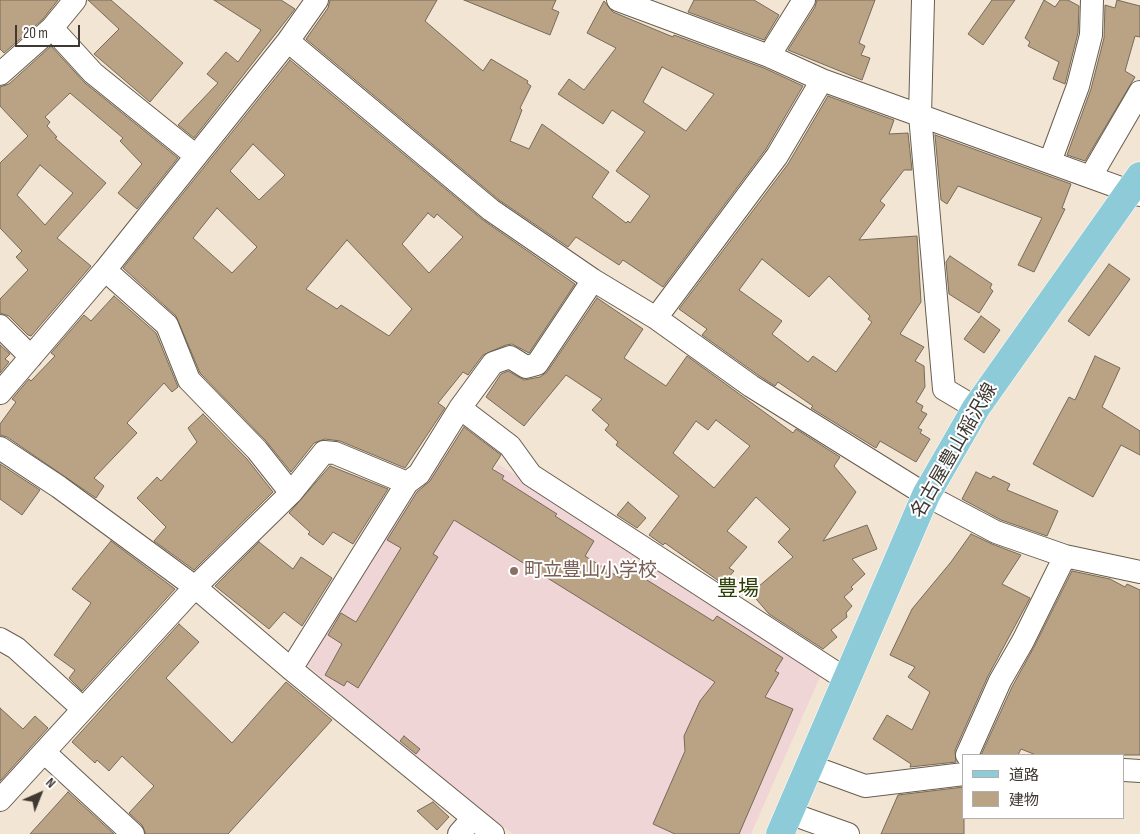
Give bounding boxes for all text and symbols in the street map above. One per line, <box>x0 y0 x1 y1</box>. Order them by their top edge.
scale bar <box>18 15 82 47</box>
text: 20 m <box>23 24 48 43</box>
street label: 名古屋豊山稲沢線 <box>907 379 1003 523</box>
place label: 町立豊山小学校 <box>524 560 657 582</box>
marker: 町立豊山小学校 <box>508 565 520 577</box>
district label: 豊場 <box>717 577 759 603</box>
legend <box>962 754 1125 819</box>
text: 道路 <box>1009 766 1039 785</box>
north arrow <box>15 769 65 819</box>
text: N <box>42 774 59 792</box>
text: 建物 <box>1009 791 1039 810</box>

